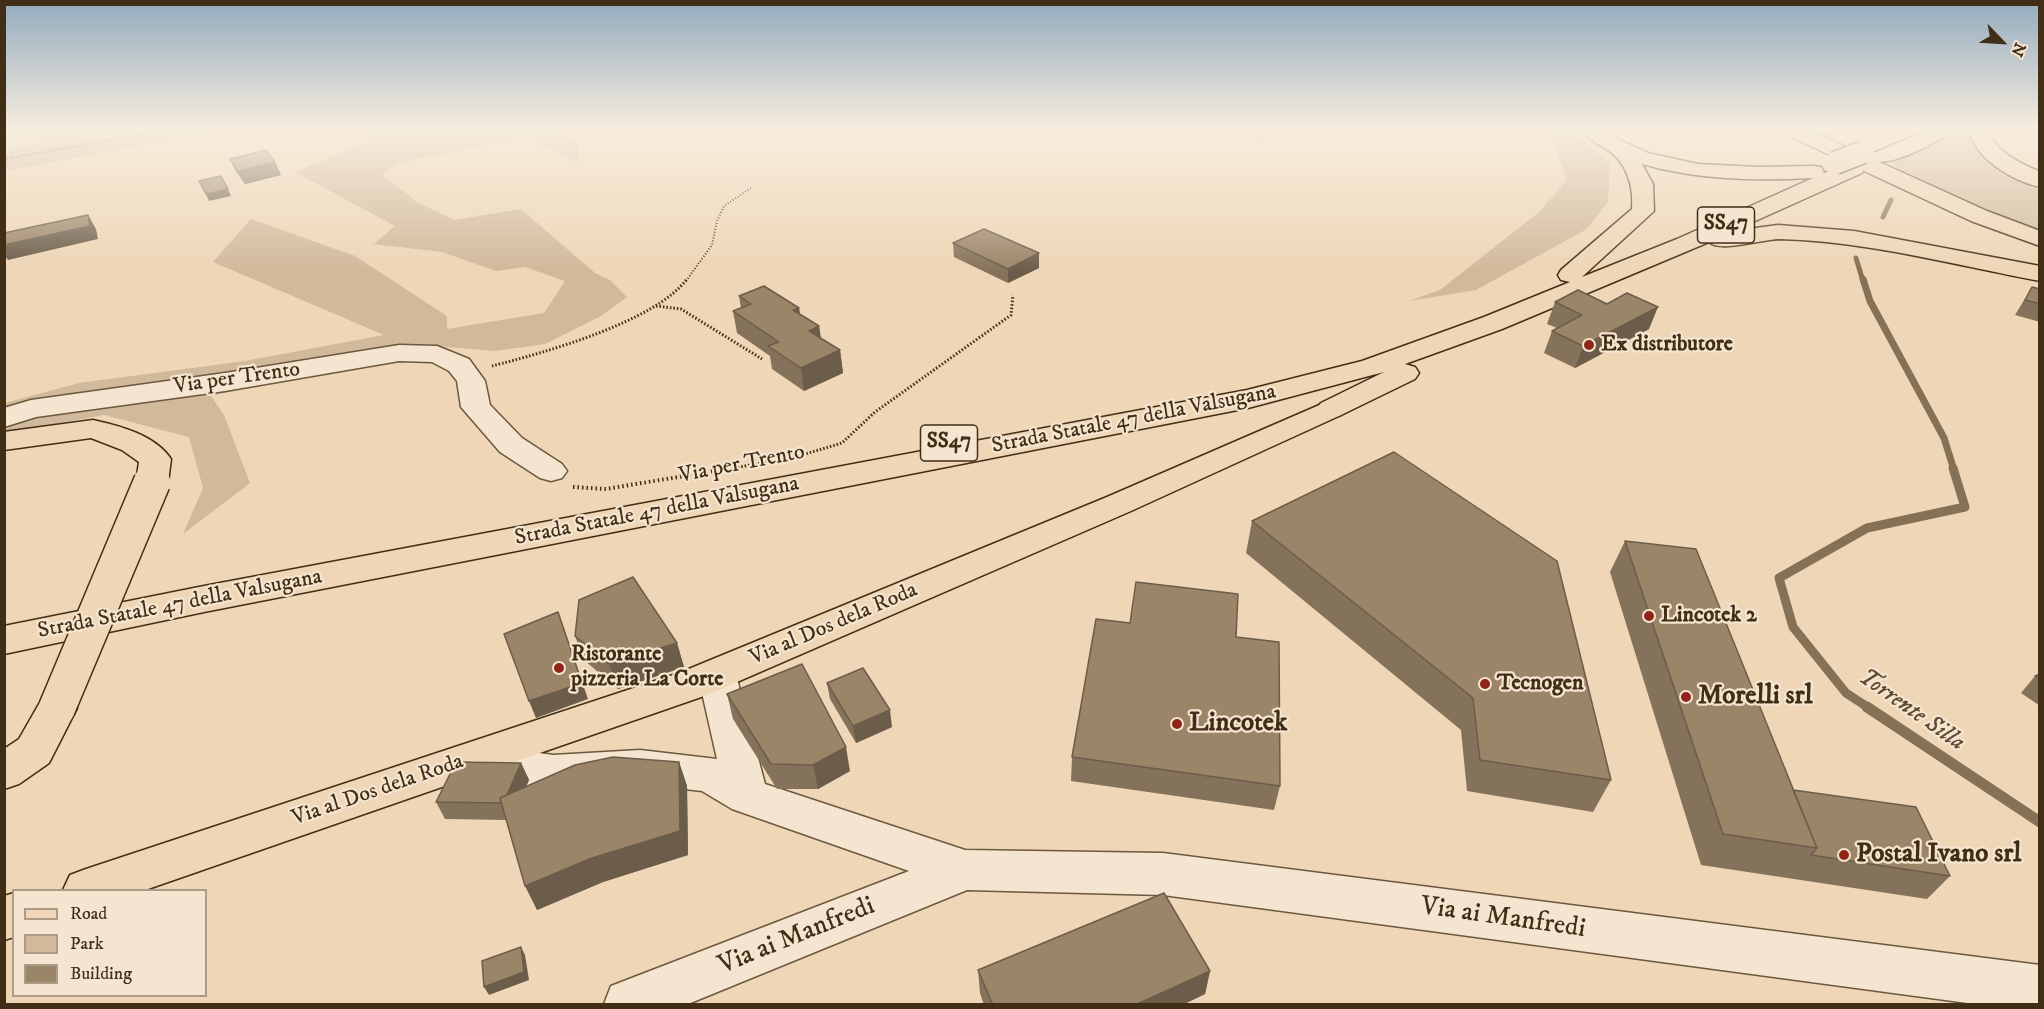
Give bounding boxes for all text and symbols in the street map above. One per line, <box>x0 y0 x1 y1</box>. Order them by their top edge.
north arrow <box>1972 12 2032 72</box>
text: N <box>2006 39 2030 60</box>
road number: SS47 <box>1698 207 1754 243</box>
place label: Ex distributore <box>1601 332 1733 358</box>
marker: Ex distributore <box>1582 338 1596 352</box>
street label: Via per Trento <box>172 357 302 401</box>
street label: Strada Statale 47 della Valsugana <box>990 379 1278 461</box>
road number: SS47 <box>920 425 978 461</box>
street label: Via per Trento <box>677 440 807 490</box>
street label: Strada Statale 47 della Valsugana <box>513 471 801 553</box>
street label: Strada Statale 47 della Valsugana <box>36 564 324 646</box>
street label: Via al Dos dela Roda <box>746 578 922 672</box>
place label: Lincotek 2 <box>1661 603 1757 629</box>
marker: Lincotek 2 <box>1642 609 1656 623</box>
place label: Ristorante pizzeria La Corte <box>571 642 723 694</box>
marker: Ristorante pizzeria La Corte <box>552 661 566 675</box>
water label: Torrente Silla <box>1852 664 1970 758</box>
place label: Tecnogen <box>1497 671 1583 697</box>
marker: Tecnogen <box>1478 677 1492 691</box>
place label: Morelli srl <box>1698 681 1813 713</box>
marker: Morelli srl <box>1679 690 1693 704</box>
place label: Lincotek <box>1189 708 1287 740</box>
marker: Lincotek <box>1170 717 1184 731</box>
street label: Via al Dos dela Roda <box>289 749 467 833</box>
place label: Postal Ivano srl <box>1856 839 2021 871</box>
marker: Postal Ivano srl <box>1837 848 1851 862</box>
legend <box>12 889 207 997</box>
street label: Via ai Manfredi <box>714 891 880 983</box>
street label: Via ai Manfredi <box>1419 891 1587 947</box>
text: Road <box>70 903 107 925</box>
text: Park <box>70 933 104 955</box>
text: Building <box>70 963 132 985</box>

